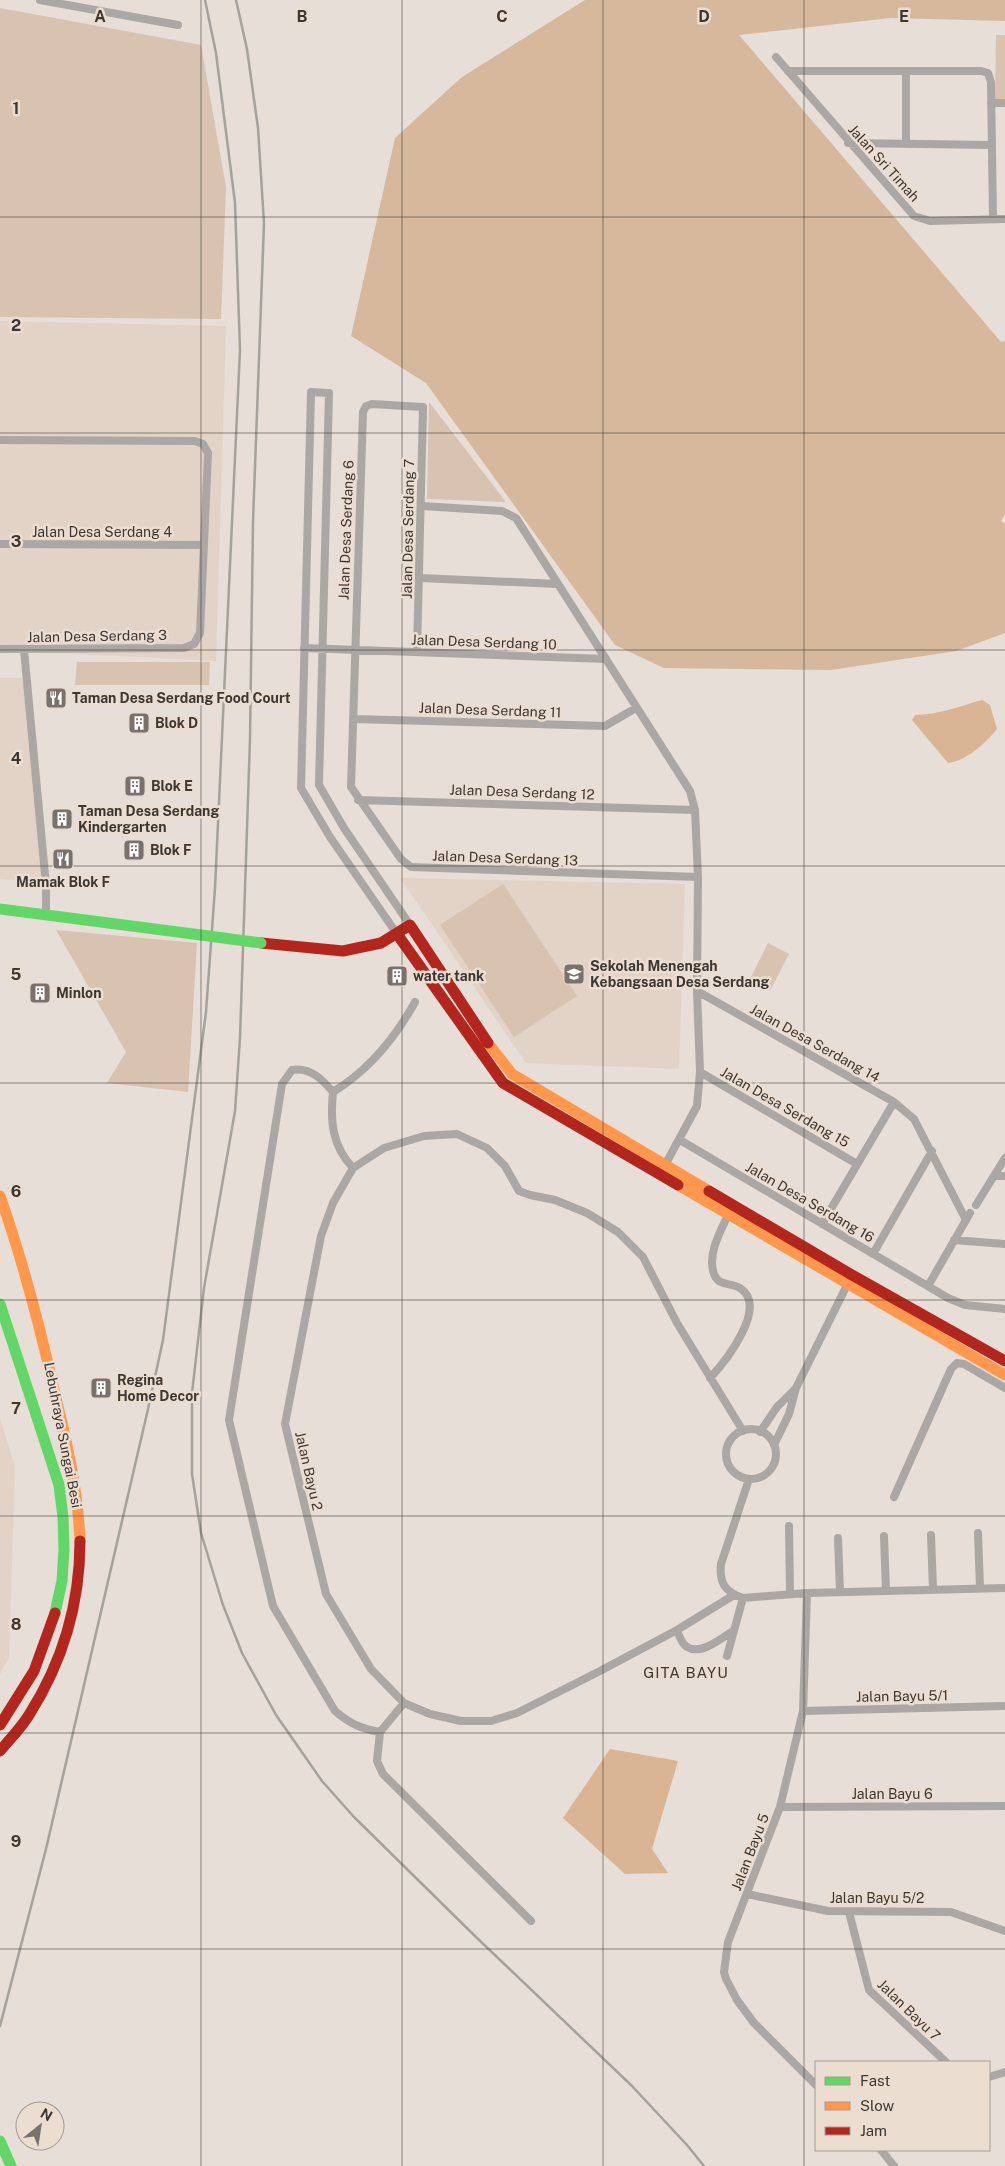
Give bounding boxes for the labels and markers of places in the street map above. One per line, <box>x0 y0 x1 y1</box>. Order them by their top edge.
restaurant icon: Taman Desa Serdang Food Court <box>44 686 68 710</box>
place label: Taman Desa Serdang Food Court <box>72 690 291 706</box>
building icon: Blok D <box>127 711 151 735</box>
place label: Blok D <box>155 715 198 731</box>
building icon: Blok E <box>123 774 147 798</box>
place label: Blok E <box>151 778 193 794</box>
place label: Taman Desa Serdang Kindergarten <box>78 803 219 835</box>
building icon: Taman Desa Serdang Kindergarten <box>50 807 74 831</box>
building icon: Blok F <box>122 838 146 862</box>
place label: Blok F <box>150 842 192 858</box>
restaurant icon: Mamak Blok F <box>51 847 75 871</box>
place label: Mamak Blok F <box>16 874 110 890</box>
place label: Sekolah Menengah Kebangsaan Desa Serdang <box>590 958 770 990</box>
school or university icon: Sekolah Menengah Kebangsaan Desa Serdang <box>562 962 586 986</box>
building icon: water tank <box>385 964 409 988</box>
place label: water tank <box>413 968 484 984</box>
building icon: Minlon <box>28 981 52 1005</box>
place label: Minlon <box>56 985 101 1001</box>
place label: Regina Home Decor <box>117 1372 199 1404</box>
building icon: Regina Home Decor <box>89 1376 113 1400</box>

